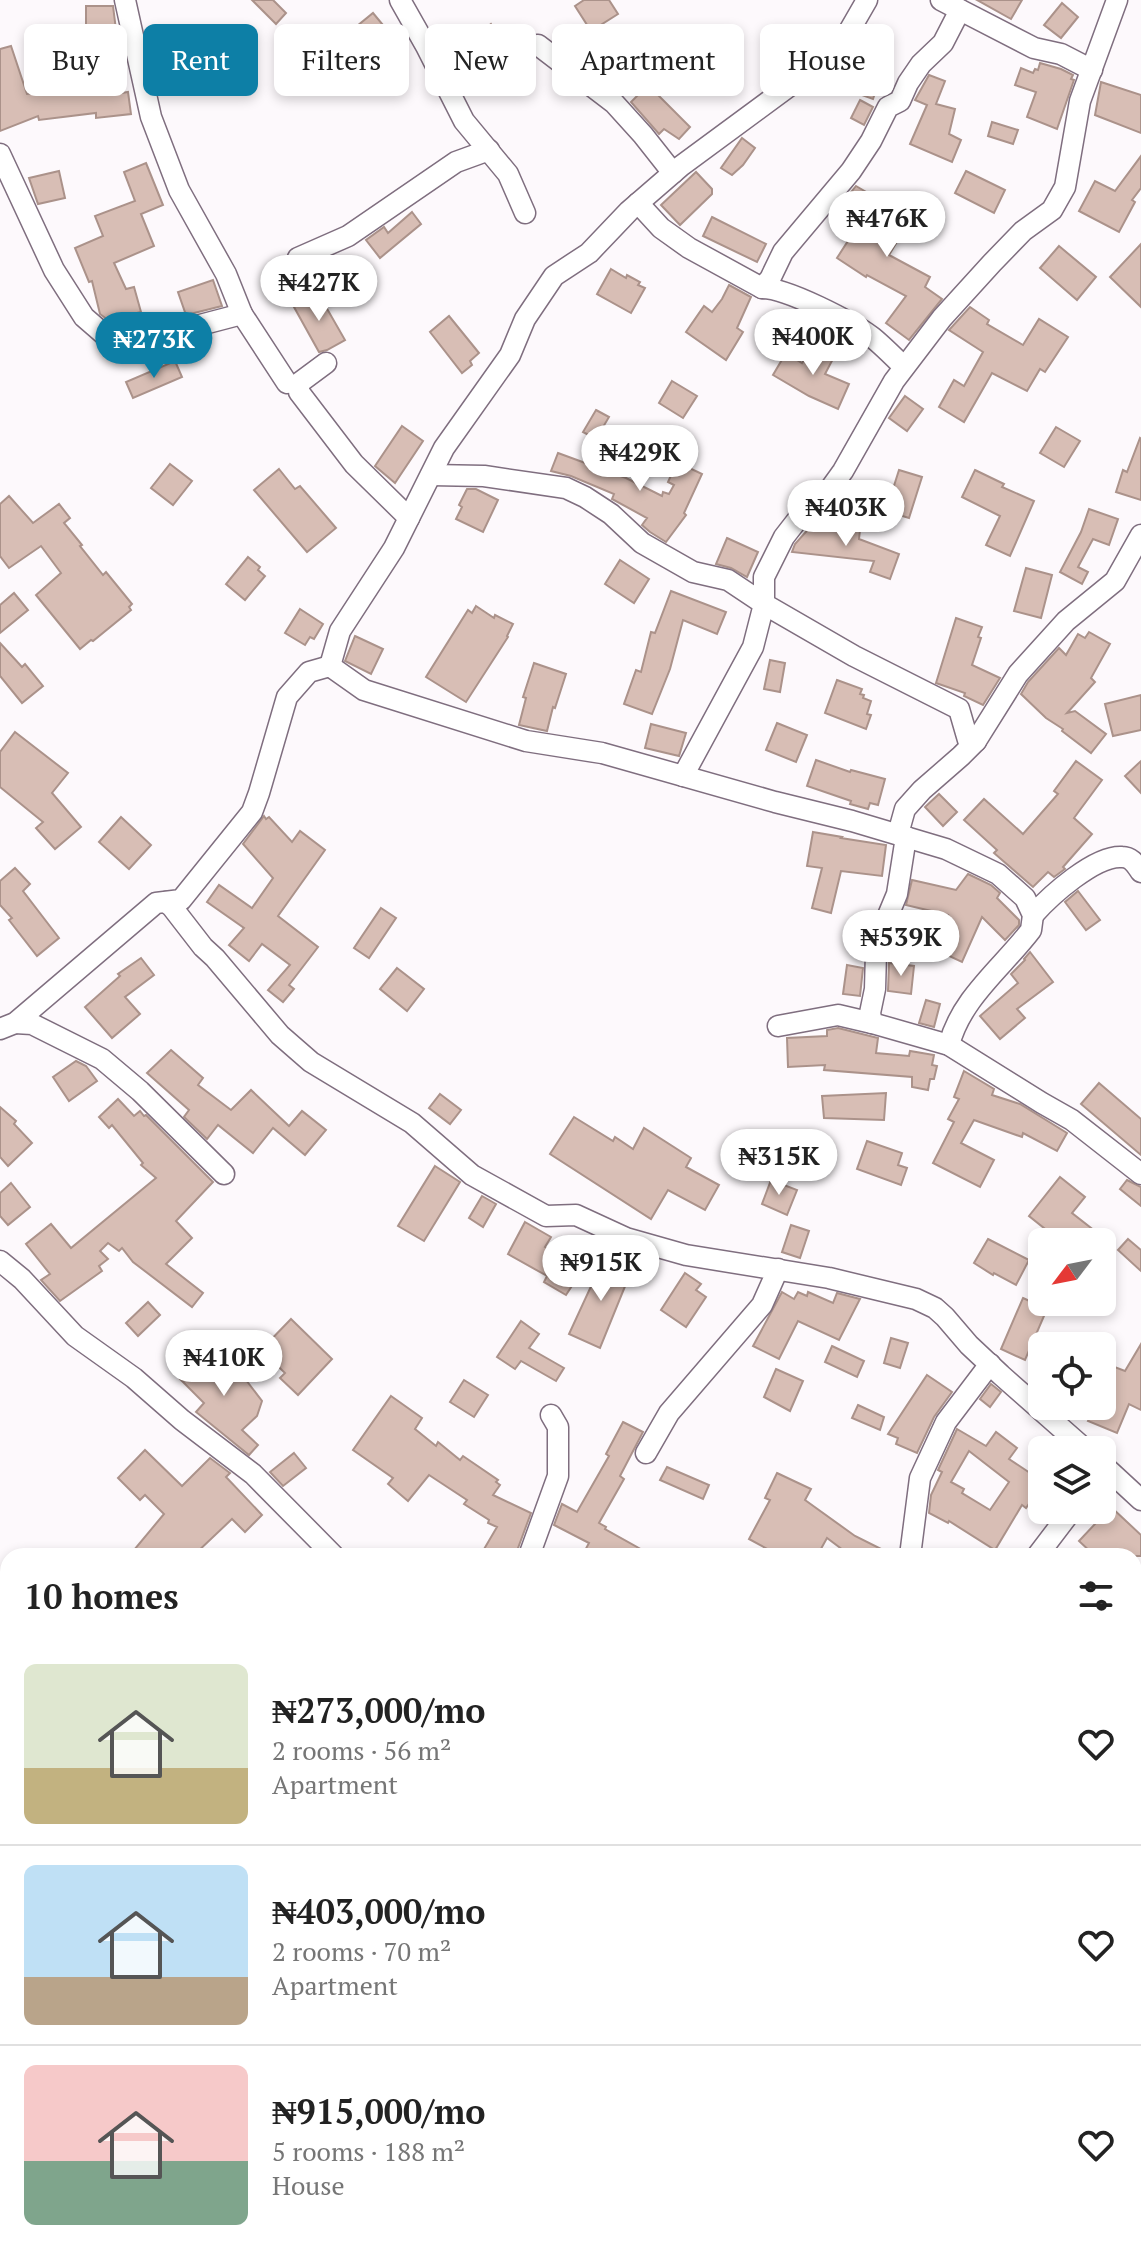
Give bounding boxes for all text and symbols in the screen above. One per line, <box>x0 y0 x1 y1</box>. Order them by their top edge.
chip: Buy <box>24 24 127 96</box>
chip: Rent <box>143 24 258 96</box>
chip: Filters <box>274 24 409 96</box>
chip: New <box>425 24 536 96</box>
chip: Apartment <box>552 24 744 96</box>
chip: House <box>760 24 894 96</box>
pin: ₦476K <box>831 191 943 259</box>
text: ₦476K <box>846 200 928 234</box>
pin: ₦427K <box>263 255 375 323</box>
text: ₦427K <box>278 264 360 298</box>
pin: ₦400K <box>757 309 869 377</box>
pin: ₦273K <box>98 312 210 380</box>
text: ₦400K <box>772 318 854 352</box>
text: ₦273K <box>113 321 195 355</box>
pin: ₦429K <box>584 425 696 493</box>
text: ₦429K <box>599 434 681 468</box>
pin: ₦403K <box>790 480 902 548</box>
text: ₦403K <box>805 489 887 523</box>
pin: ₦539K <box>845 910 957 978</box>
text: ₦539K <box>860 919 942 953</box>
pin: ₦315K <box>723 1129 835 1197</box>
text: ₦315K <box>738 1138 820 1172</box>
north arrow <box>1028 1228 1116 1316</box>
map controls <box>1028 1228 1116 1524</box>
pin: ₦915K <box>545 1235 657 1303</box>
text: ₦915K <box>560 1244 642 1278</box>
pin: ₦410K <box>168 1330 280 1398</box>
button: locate <box>1028 1332 1116 1420</box>
text: ₦410K <box>183 1339 265 1373</box>
button: layers <box>1028 1436 1116 1524</box>
text: 10 homes <box>24 1574 179 1619</box>
icon: filters <box>1074 1574 1118 1618</box>
text: ₦273,000/mo <box>272 1688 486 1733</box>
icon: home <box>88 1696 184 1792</box>
icon: heart <box>1074 1722 1118 1766</box>
text: 2 rooms · 56 m² <box>272 1733 451 1767</box>
text: Apartment <box>272 1767 398 1801</box>
text: ₦403,000/mo <box>272 1889 486 1934</box>
icon: home <box>88 1897 184 1993</box>
icon: heart <box>1074 1923 1118 1967</box>
text: 2 rooms · 70 m² <box>272 1934 451 1968</box>
text: Apartment <box>272 1968 398 2002</box>
text: ₦915,000/mo <box>272 2089 486 2134</box>
icon: home <box>88 2097 184 2193</box>
icon: heart <box>1074 2123 1118 2167</box>
text: 5 rooms · 188 m² <box>272 2134 465 2168</box>
text: House <box>272 2168 345 2202</box>

